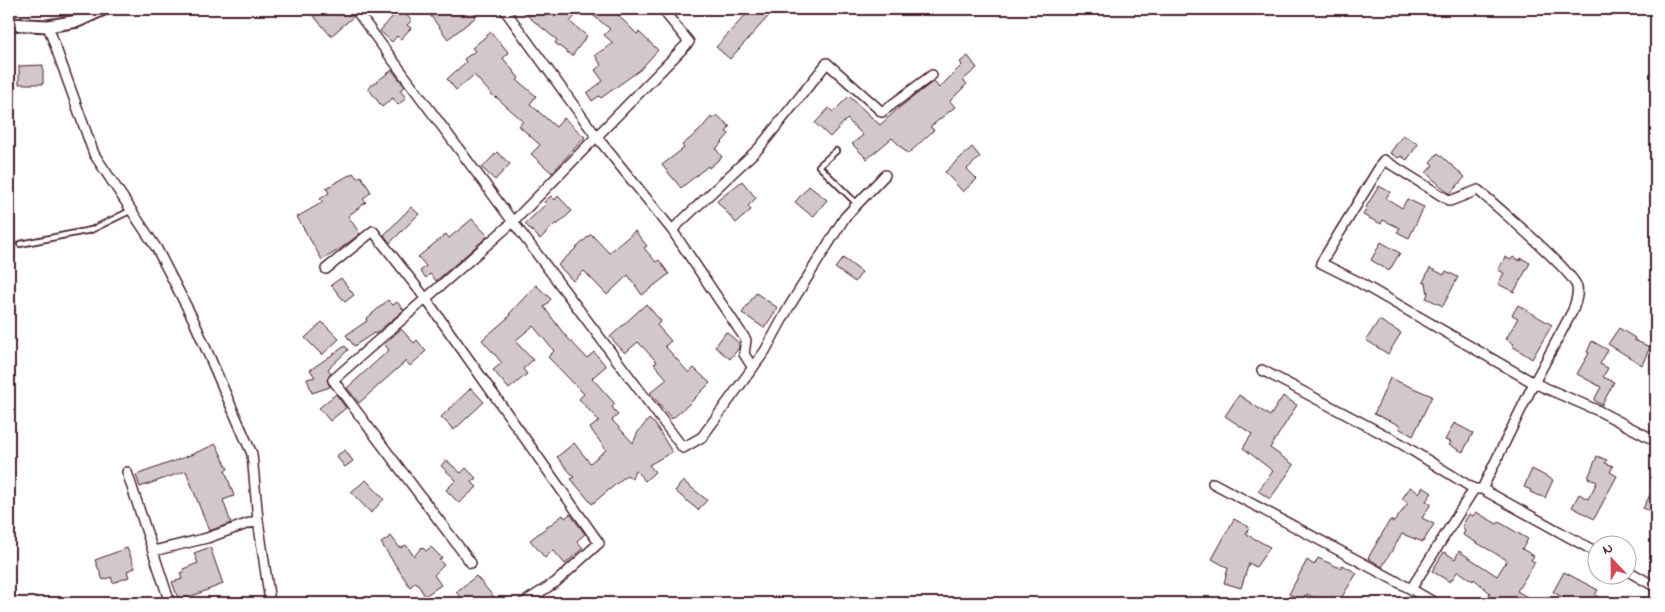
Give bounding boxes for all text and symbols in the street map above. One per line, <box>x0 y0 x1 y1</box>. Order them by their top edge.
north arrow <box>1588 534 1638 584</box>
text: N <box>1599 538 1616 561</box>

